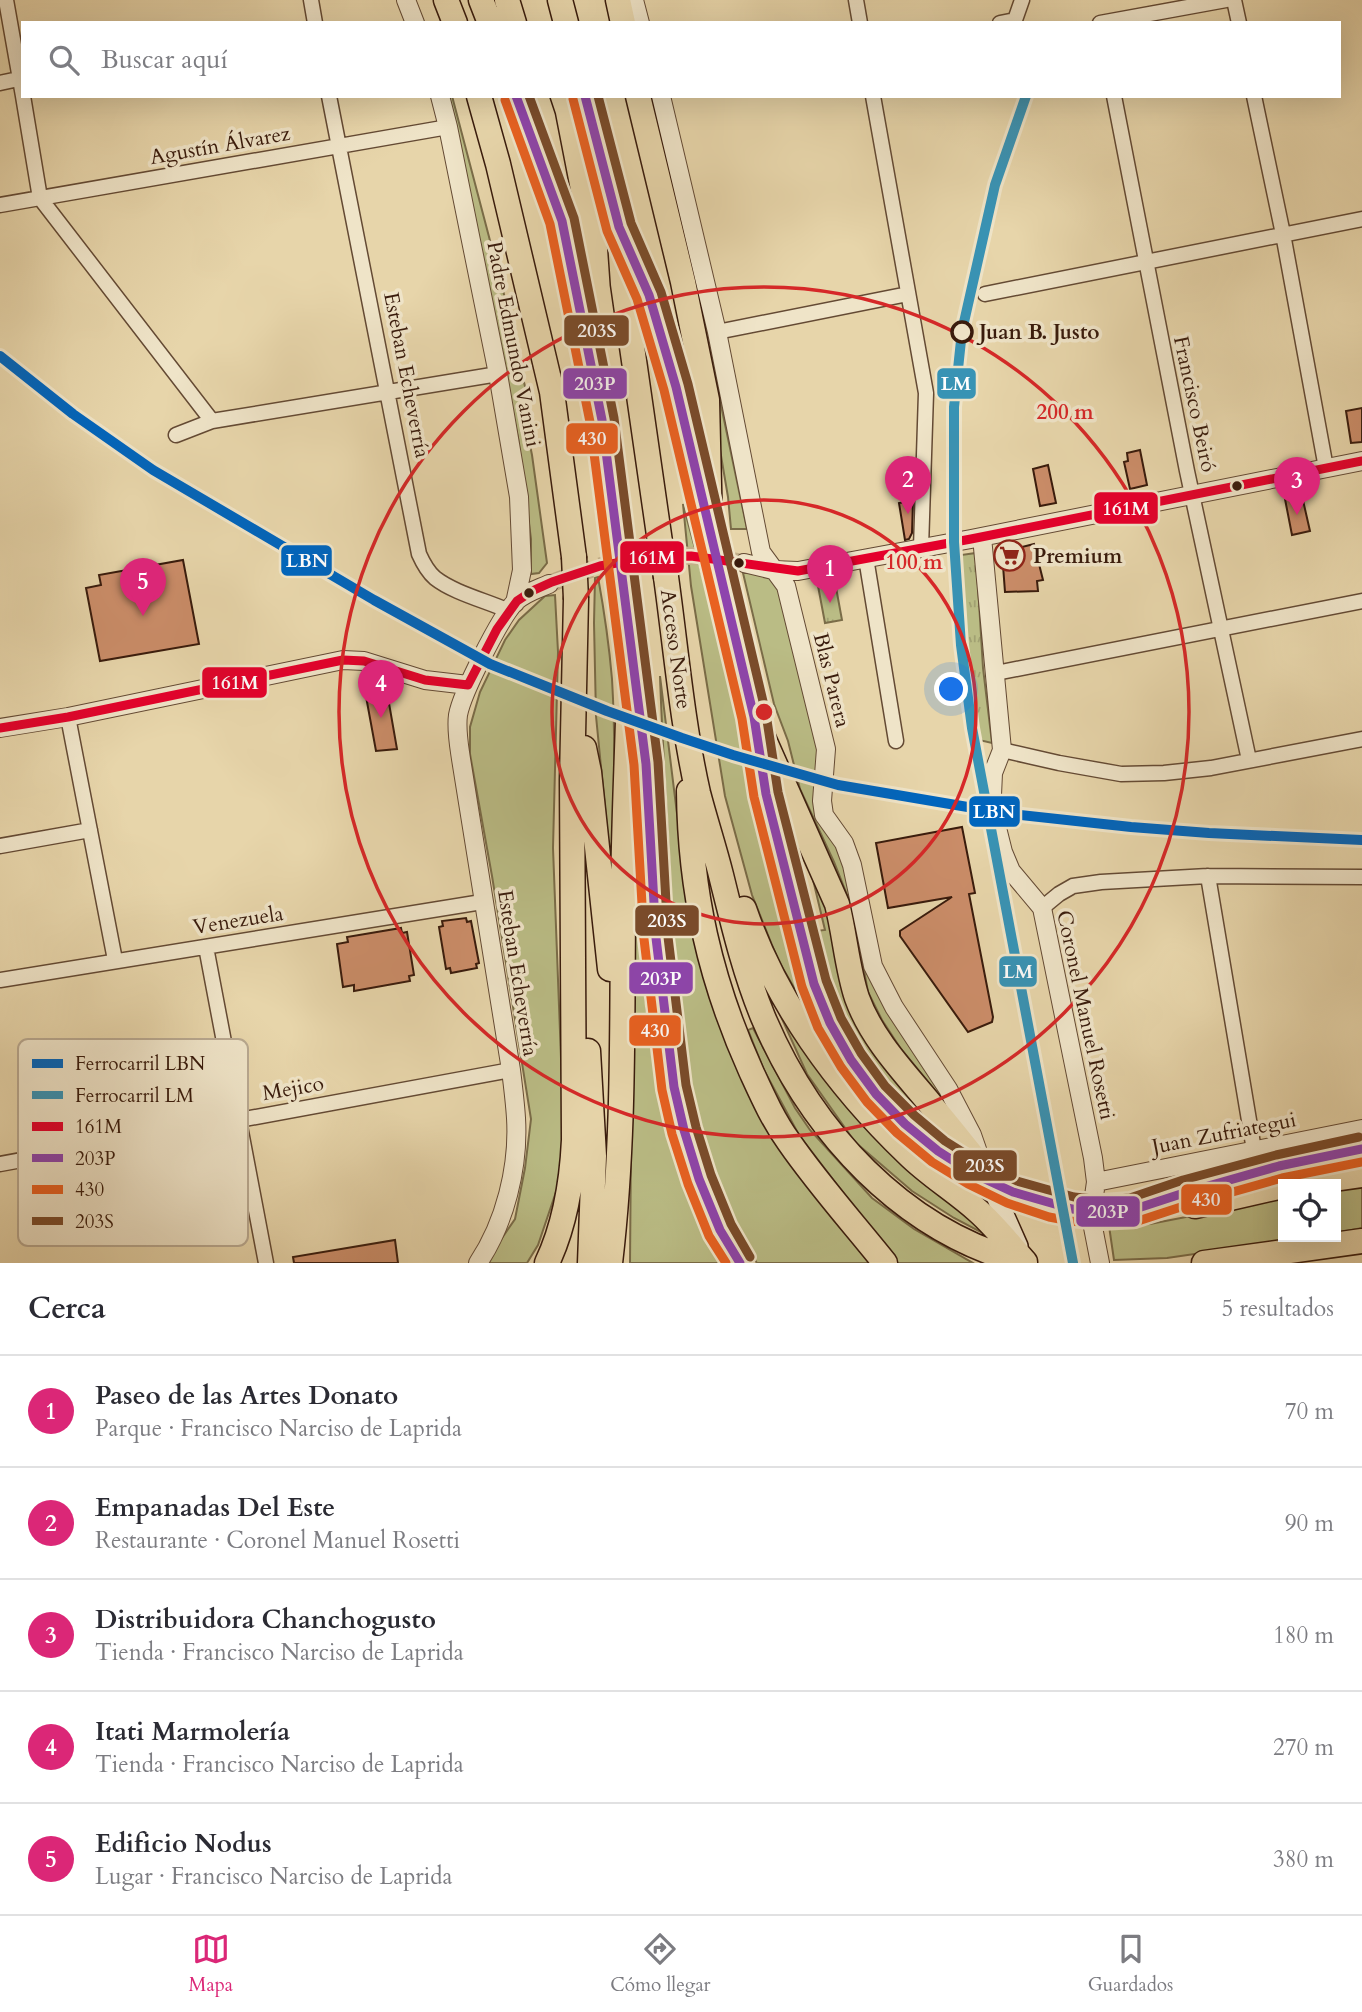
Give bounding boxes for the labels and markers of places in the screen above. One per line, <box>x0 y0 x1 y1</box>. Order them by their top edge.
place label: Juan B. Justo <box>976 318 1100 347</box>
marker: Juan B. Justo <box>951 321 973 343</box>
pin: 2 <box>885 456 931 514</box>
pin: 3 <box>1274 457 1320 515</box>
unlabelled marker <box>1230 479 1244 493</box>
supermarket icon: Premium <box>993 539 1027 573</box>
place label: Premium <box>1033 542 1123 571</box>
pin: 1 <box>807 545 853 603</box>
unlabelled marker <box>732 556 746 570</box>
pin: 5 <box>120 558 166 616</box>
unlabelled marker <box>522 586 536 600</box>
pin: 4 <box>358 660 404 718</box>
centre of rings <box>752 700 776 724</box>

